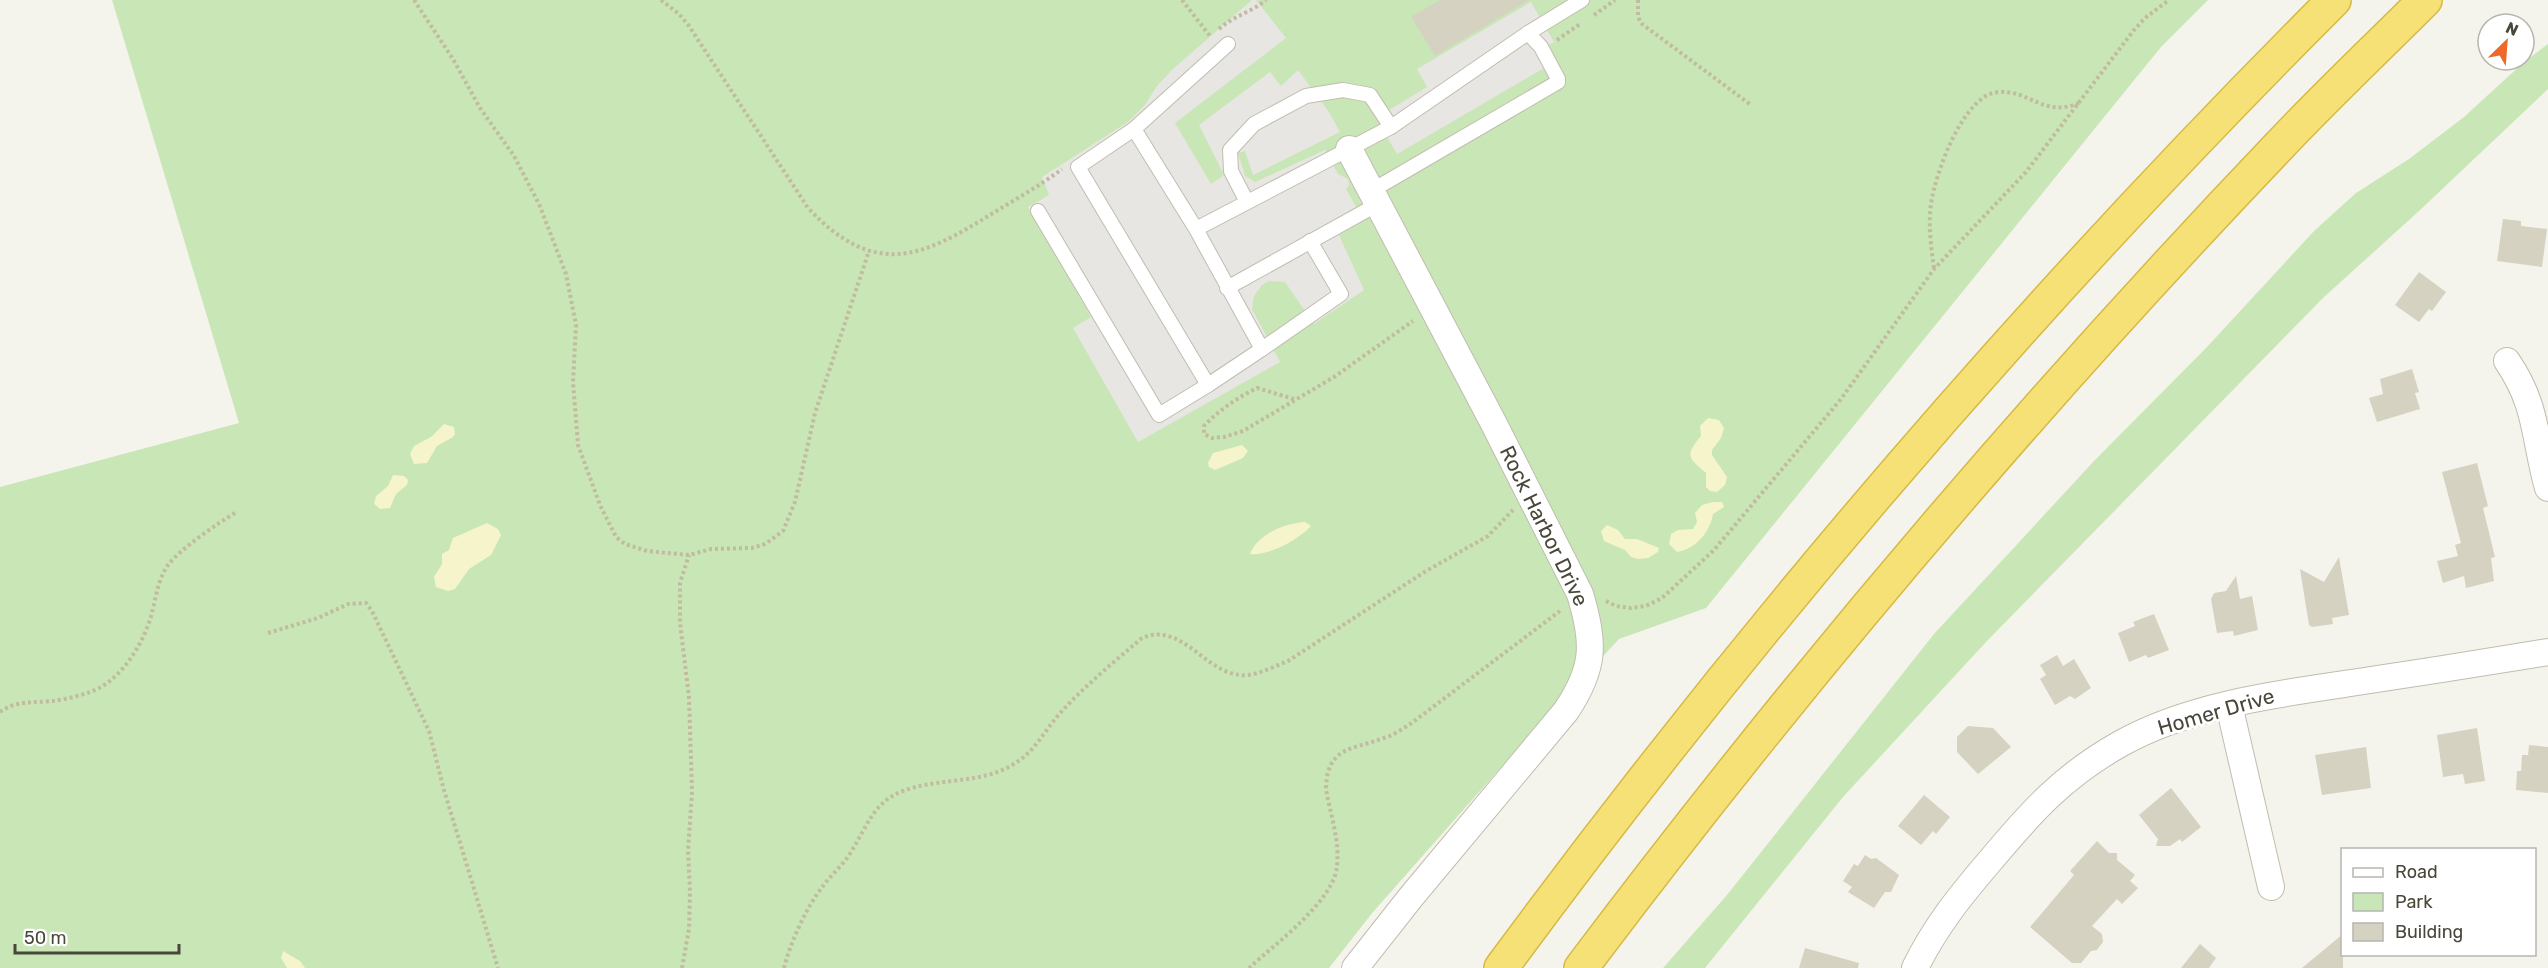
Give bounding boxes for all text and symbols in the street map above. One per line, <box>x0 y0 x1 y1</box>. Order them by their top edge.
north arrow <box>2476 12 2536 72</box>
text: N <box>2503 18 2521 40</box>
street label: Rock Harbor Drive <box>1495 441 1594 610</box>
street label: Homer Drive <box>2154 683 2277 740</box>
legend <box>2341 848 2536 956</box>
text: Road <box>2395 861 2438 883</box>
text: Park <box>2395 891 2433 913</box>
scale bar <box>15 917 178 955</box>
text: Building <box>2395 921 2463 943</box>
text: 50 m <box>24 927 67 949</box>

